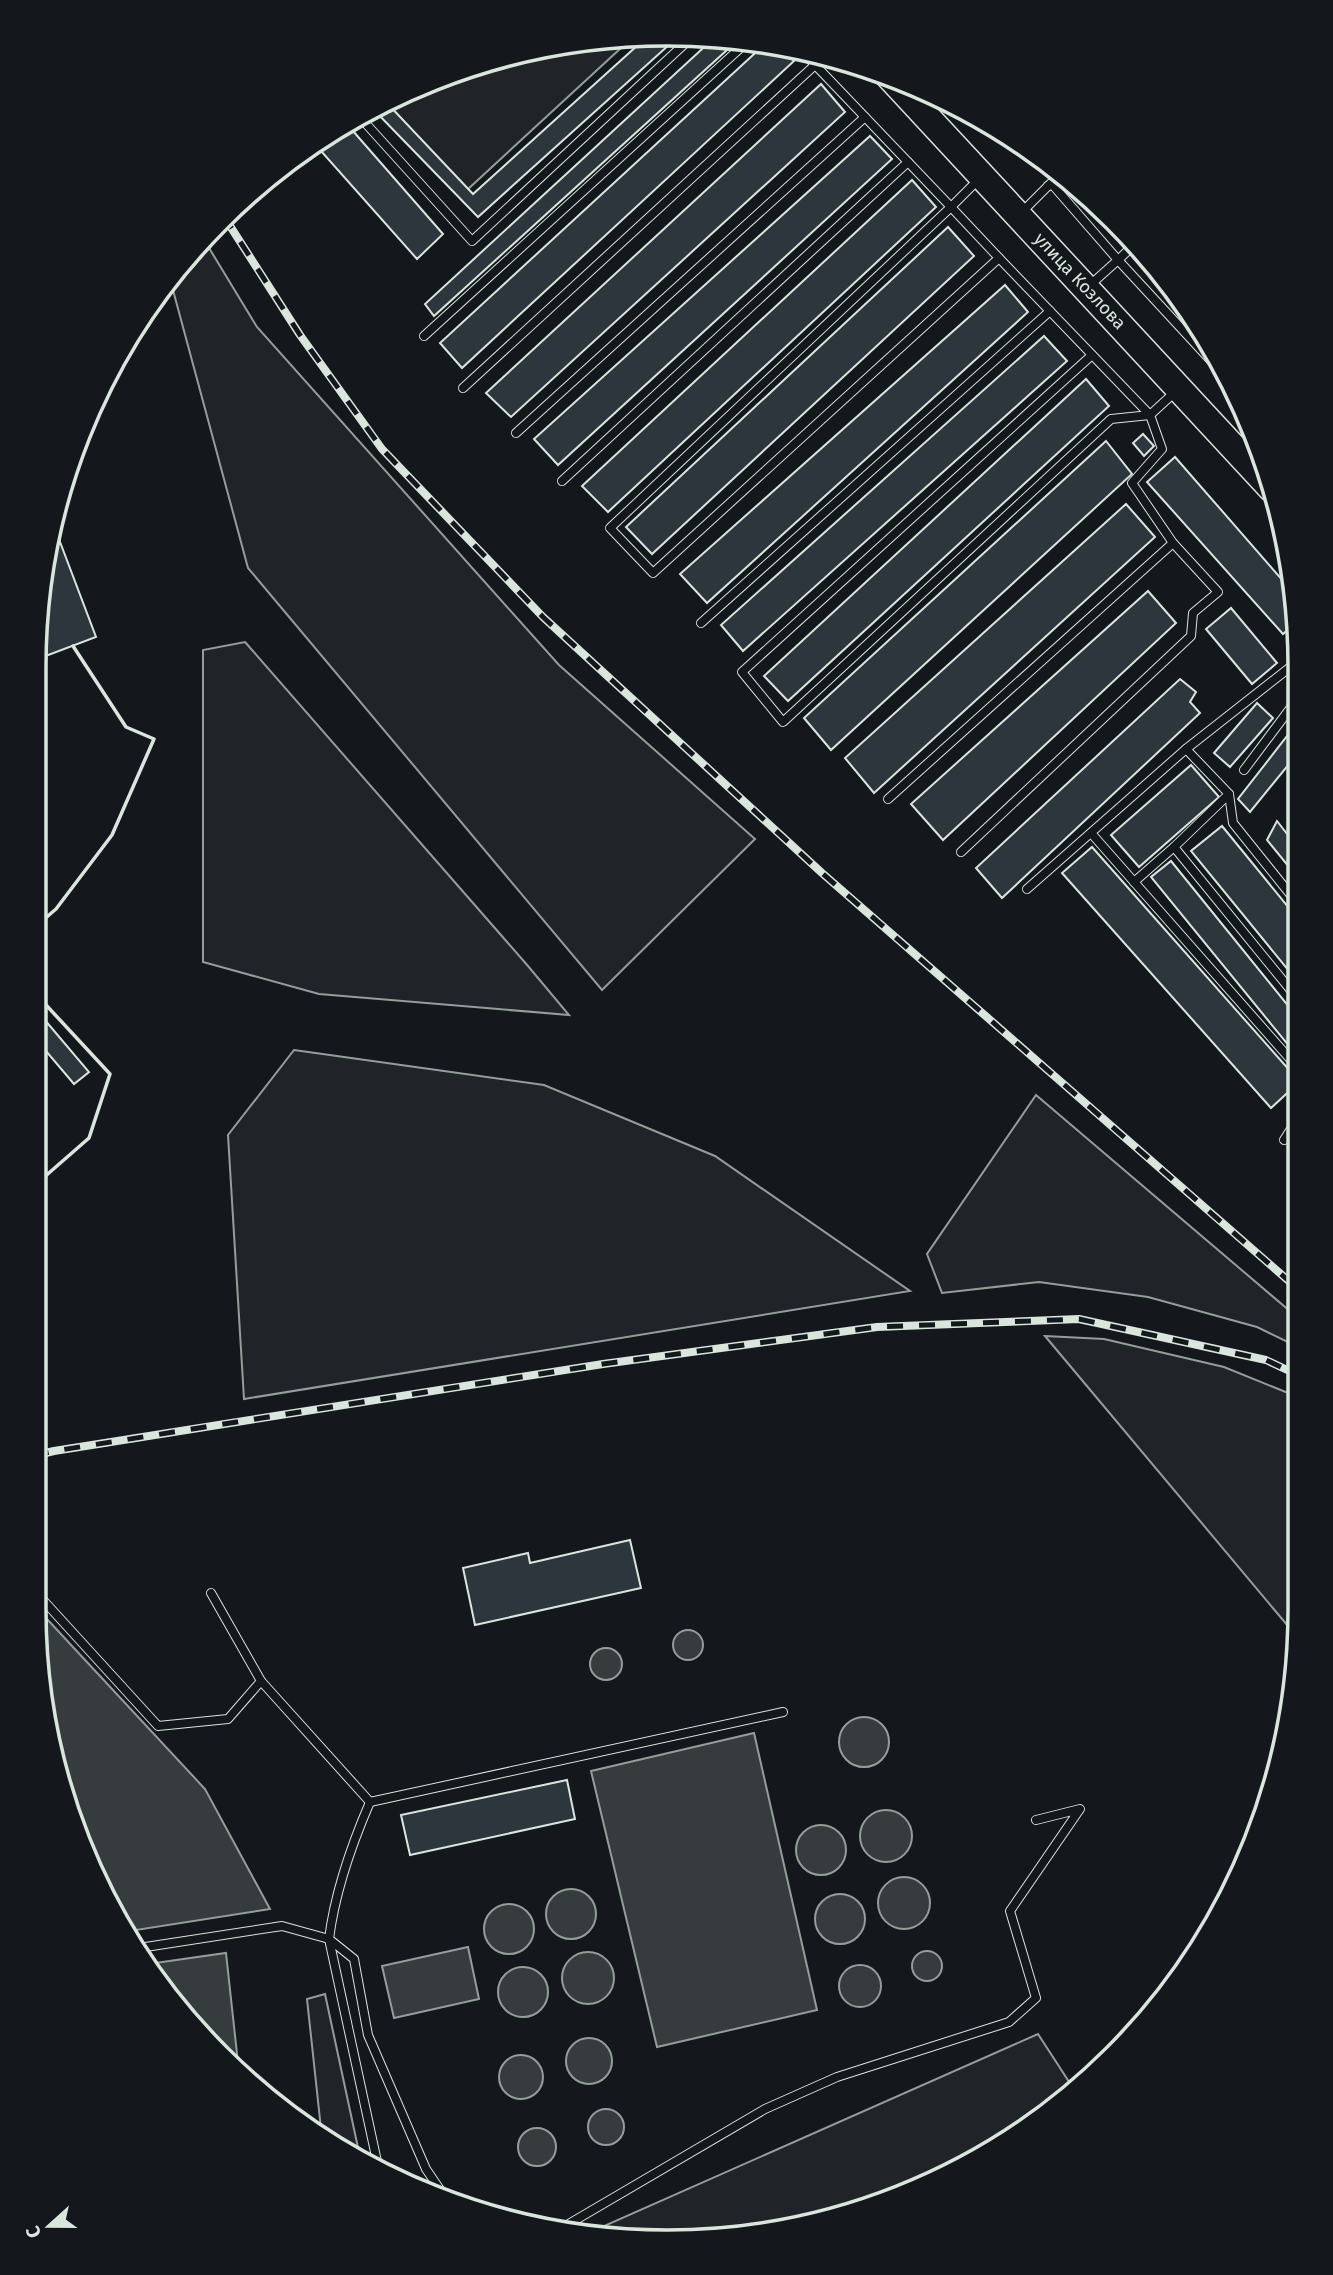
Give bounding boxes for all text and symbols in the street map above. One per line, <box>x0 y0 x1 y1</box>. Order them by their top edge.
street label: улица Козлова <box>1029 228 1131 334</box>
north arrow <box>14 2191 84 2261</box>
text: С <box>21 2223 46 2241</box>

